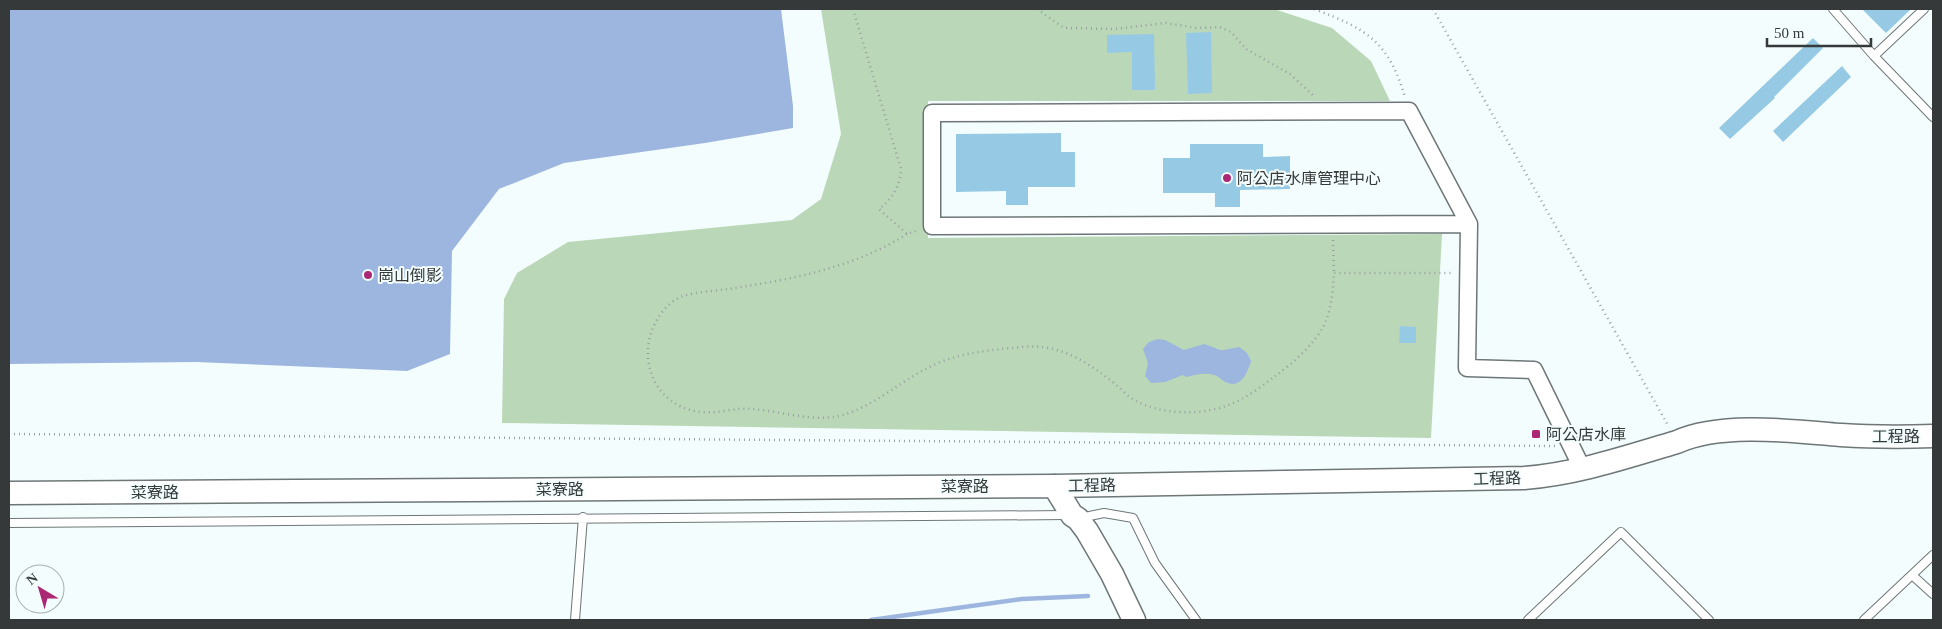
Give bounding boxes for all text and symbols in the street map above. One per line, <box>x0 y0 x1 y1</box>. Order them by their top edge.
scale bar <box>1767 15 1871 47</box>
text: 50 m <box>1774 25 1805 41</box>
place label: 阿公店水庫管理中心 <box>1237 170 1381 187</box>
marker: 阿公店水庫管理中心 <box>1221 172 1233 184</box>
place label: 崗山倒影 <box>378 267 442 284</box>
marker: 崗山倒影 <box>362 269 374 281</box>
place label: 阿公店水庫 <box>1546 426 1626 443</box>
marker: 阿公店水庫 <box>1530 428 1542 440</box>
street label: 工程路 <box>1872 428 1920 445</box>
street label: 工程路 <box>1473 469 1521 488</box>
street label: 工程路 <box>1068 477 1116 494</box>
street label: 菜寮路 <box>941 478 989 495</box>
street label: 菜寮路 <box>536 481 584 498</box>
street label: 菜寮路 <box>131 484 179 501</box>
north arrow <box>15 564 65 614</box>
text: N <box>24 570 41 588</box>

